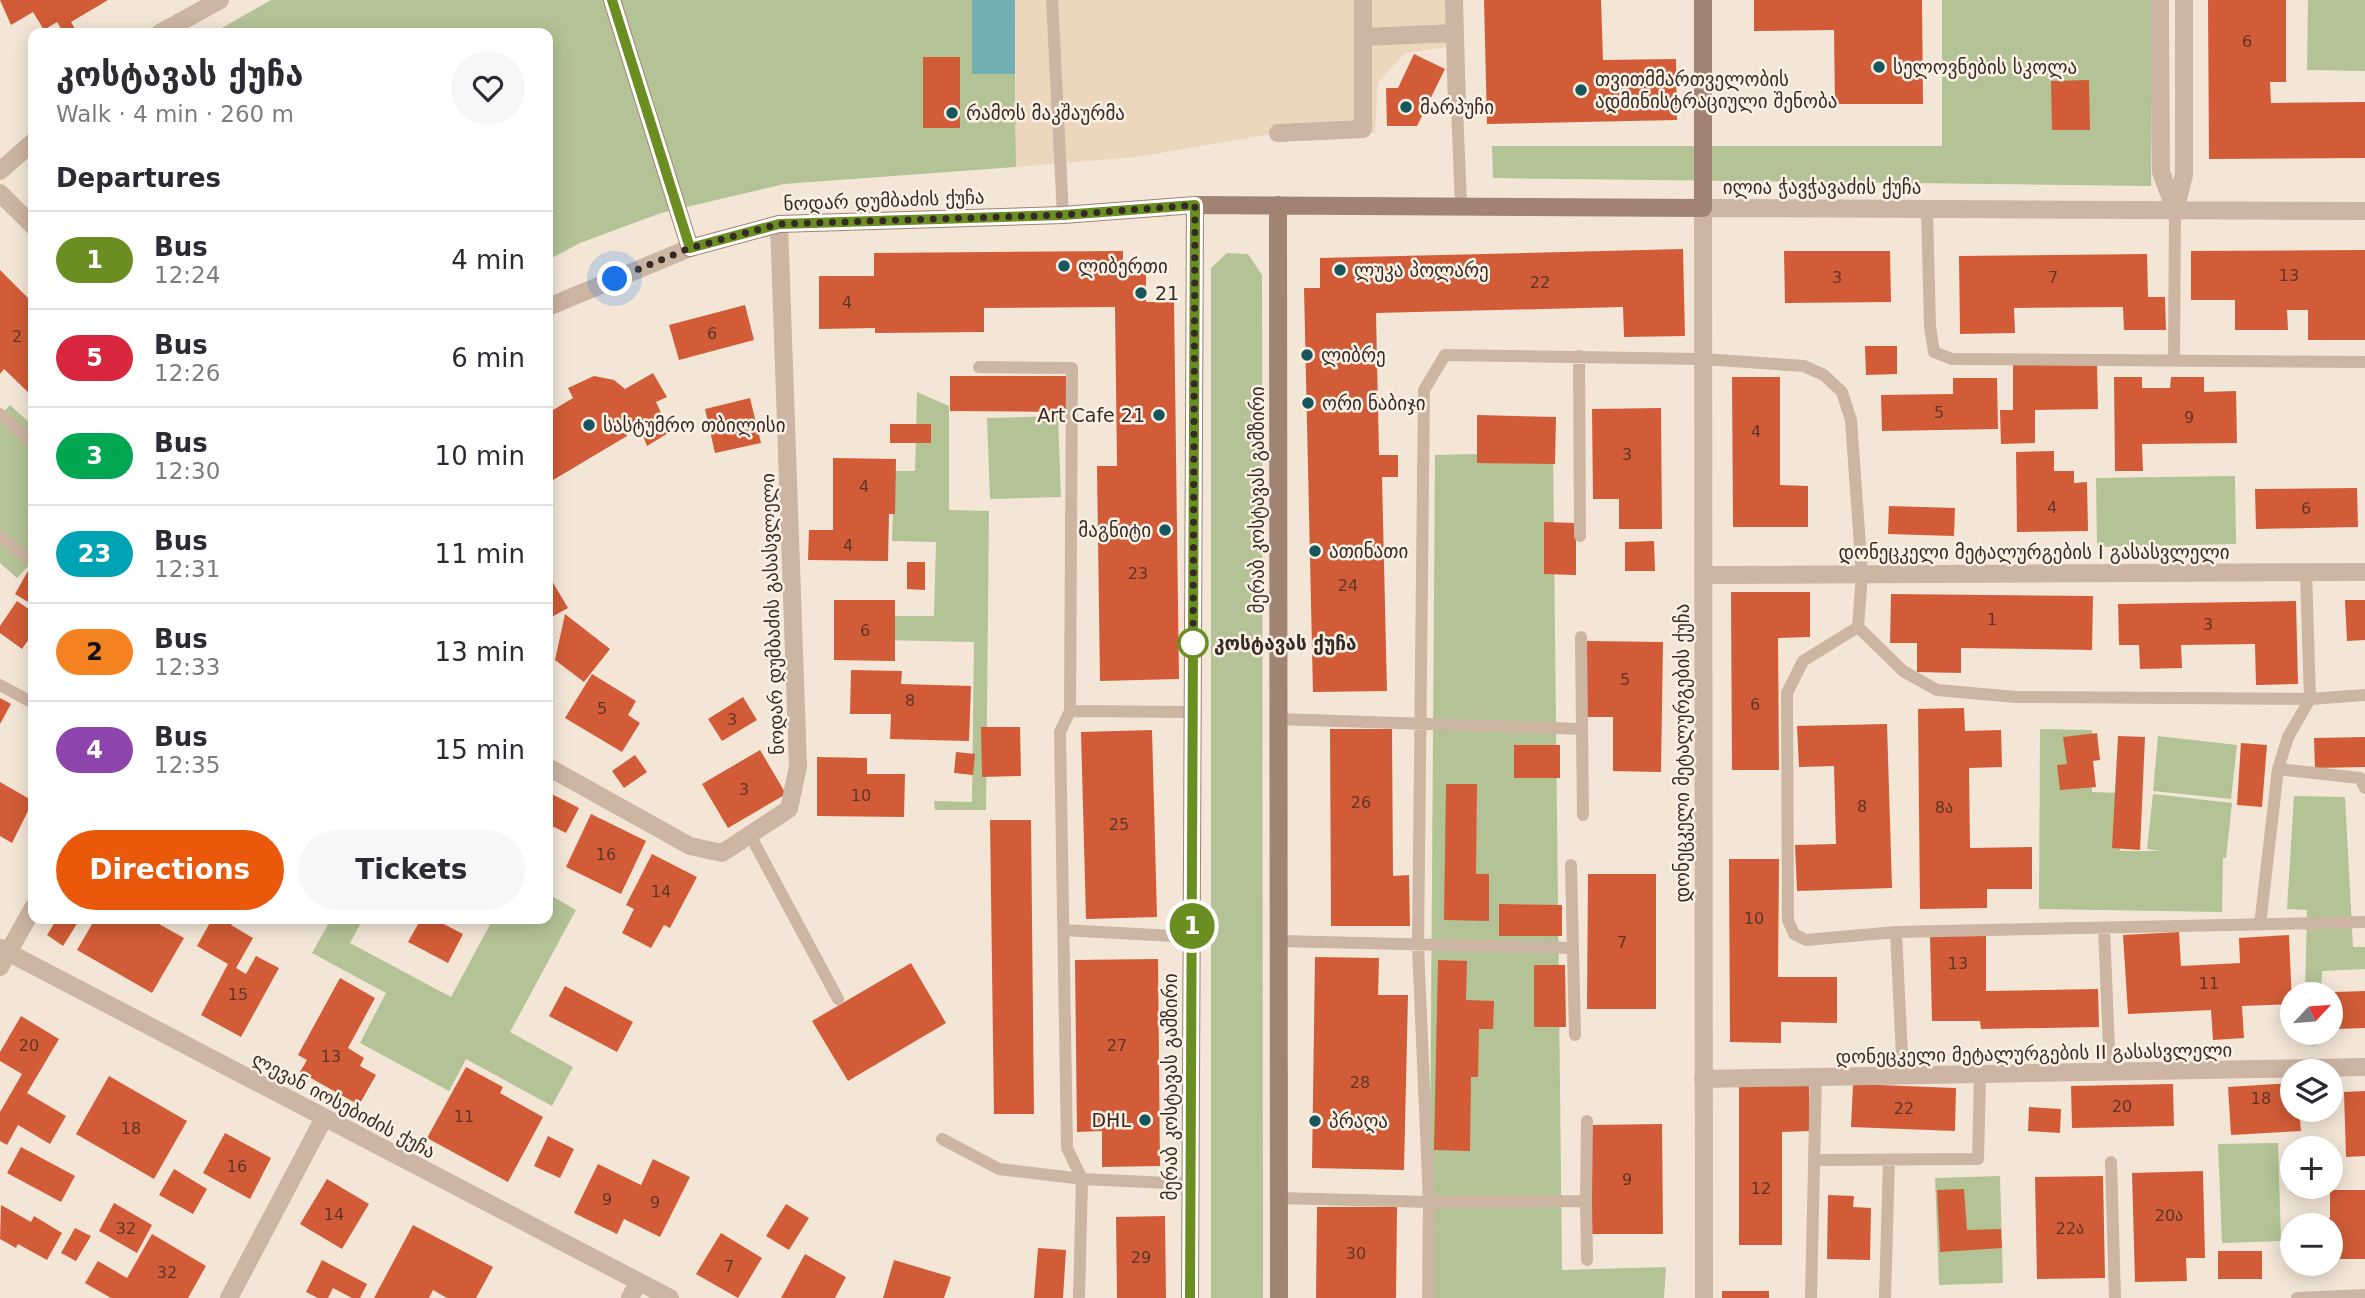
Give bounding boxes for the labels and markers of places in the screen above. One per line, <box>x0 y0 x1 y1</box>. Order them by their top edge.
place label: სელოვნების სკოლა <box>1893 56 2077 79</box>
marker: სელოვნების სკოლა <box>1871 59 1887 75</box>
place label: თვითმმართველობის ადმინისტრაციული შენობა <box>1595 68 1837 113</box>
marker: თვითმმართველობის ადმინისტრაციული შენობა <box>1573 82 1589 98</box>
place label: მარპუჩი <box>1420 96 1494 119</box>
marker: მარპუჩი <box>1398 99 1414 115</box>
place label: რამოს მაკშაურმა <box>966 102 1125 125</box>
marker: რამოს მაკშაურმა <box>944 105 960 121</box>
place label: ლიბერთი <box>1078 255 1168 278</box>
marker: ლიბერთი <box>1056 258 1072 274</box>
place label: ლუკა პოლარე <box>1354 259 1489 282</box>
marker: ლუკა პოლარე <box>1332 262 1348 278</box>
place label: 21 <box>1155 282 1179 304</box>
marker: 21 <box>1133 285 1149 301</box>
place label: ლიბრე <box>1321 344 1386 367</box>
marker: ლიბრე <box>1299 347 1315 363</box>
place label: ორი ნაბიჯი <box>1322 392 1426 415</box>
marker: ორი ნაბიჯი <box>1300 395 1316 411</box>
place label: Art Cafe 21 <box>1037 404 1145 426</box>
marker: Art Cafe 21 <box>1151 407 1167 423</box>
place label: სასტუმრო თბილისი <box>603 414 786 437</box>
marker: სასტუმრო თბილისი <box>581 417 597 433</box>
place label: მაგნიტი <box>1078 519 1151 542</box>
marker: მაგნიტი <box>1157 522 1173 538</box>
place label: ათინათი <box>1329 540 1408 562</box>
marker: ათინათი <box>1307 543 1323 559</box>
marker: კოსტავას ქუჩა <box>1178 628 1208 658</box>
place label: კოსტავას ქუჩა <box>1214 632 1357 655</box>
place label: DHL <box>1091 1109 1131 1131</box>
place label: პრაღა <box>1329 1110 1388 1133</box>
marker: DHL <box>1137 1112 1153 1128</box>
marker: პრაღა <box>1307 1113 1323 1129</box>

